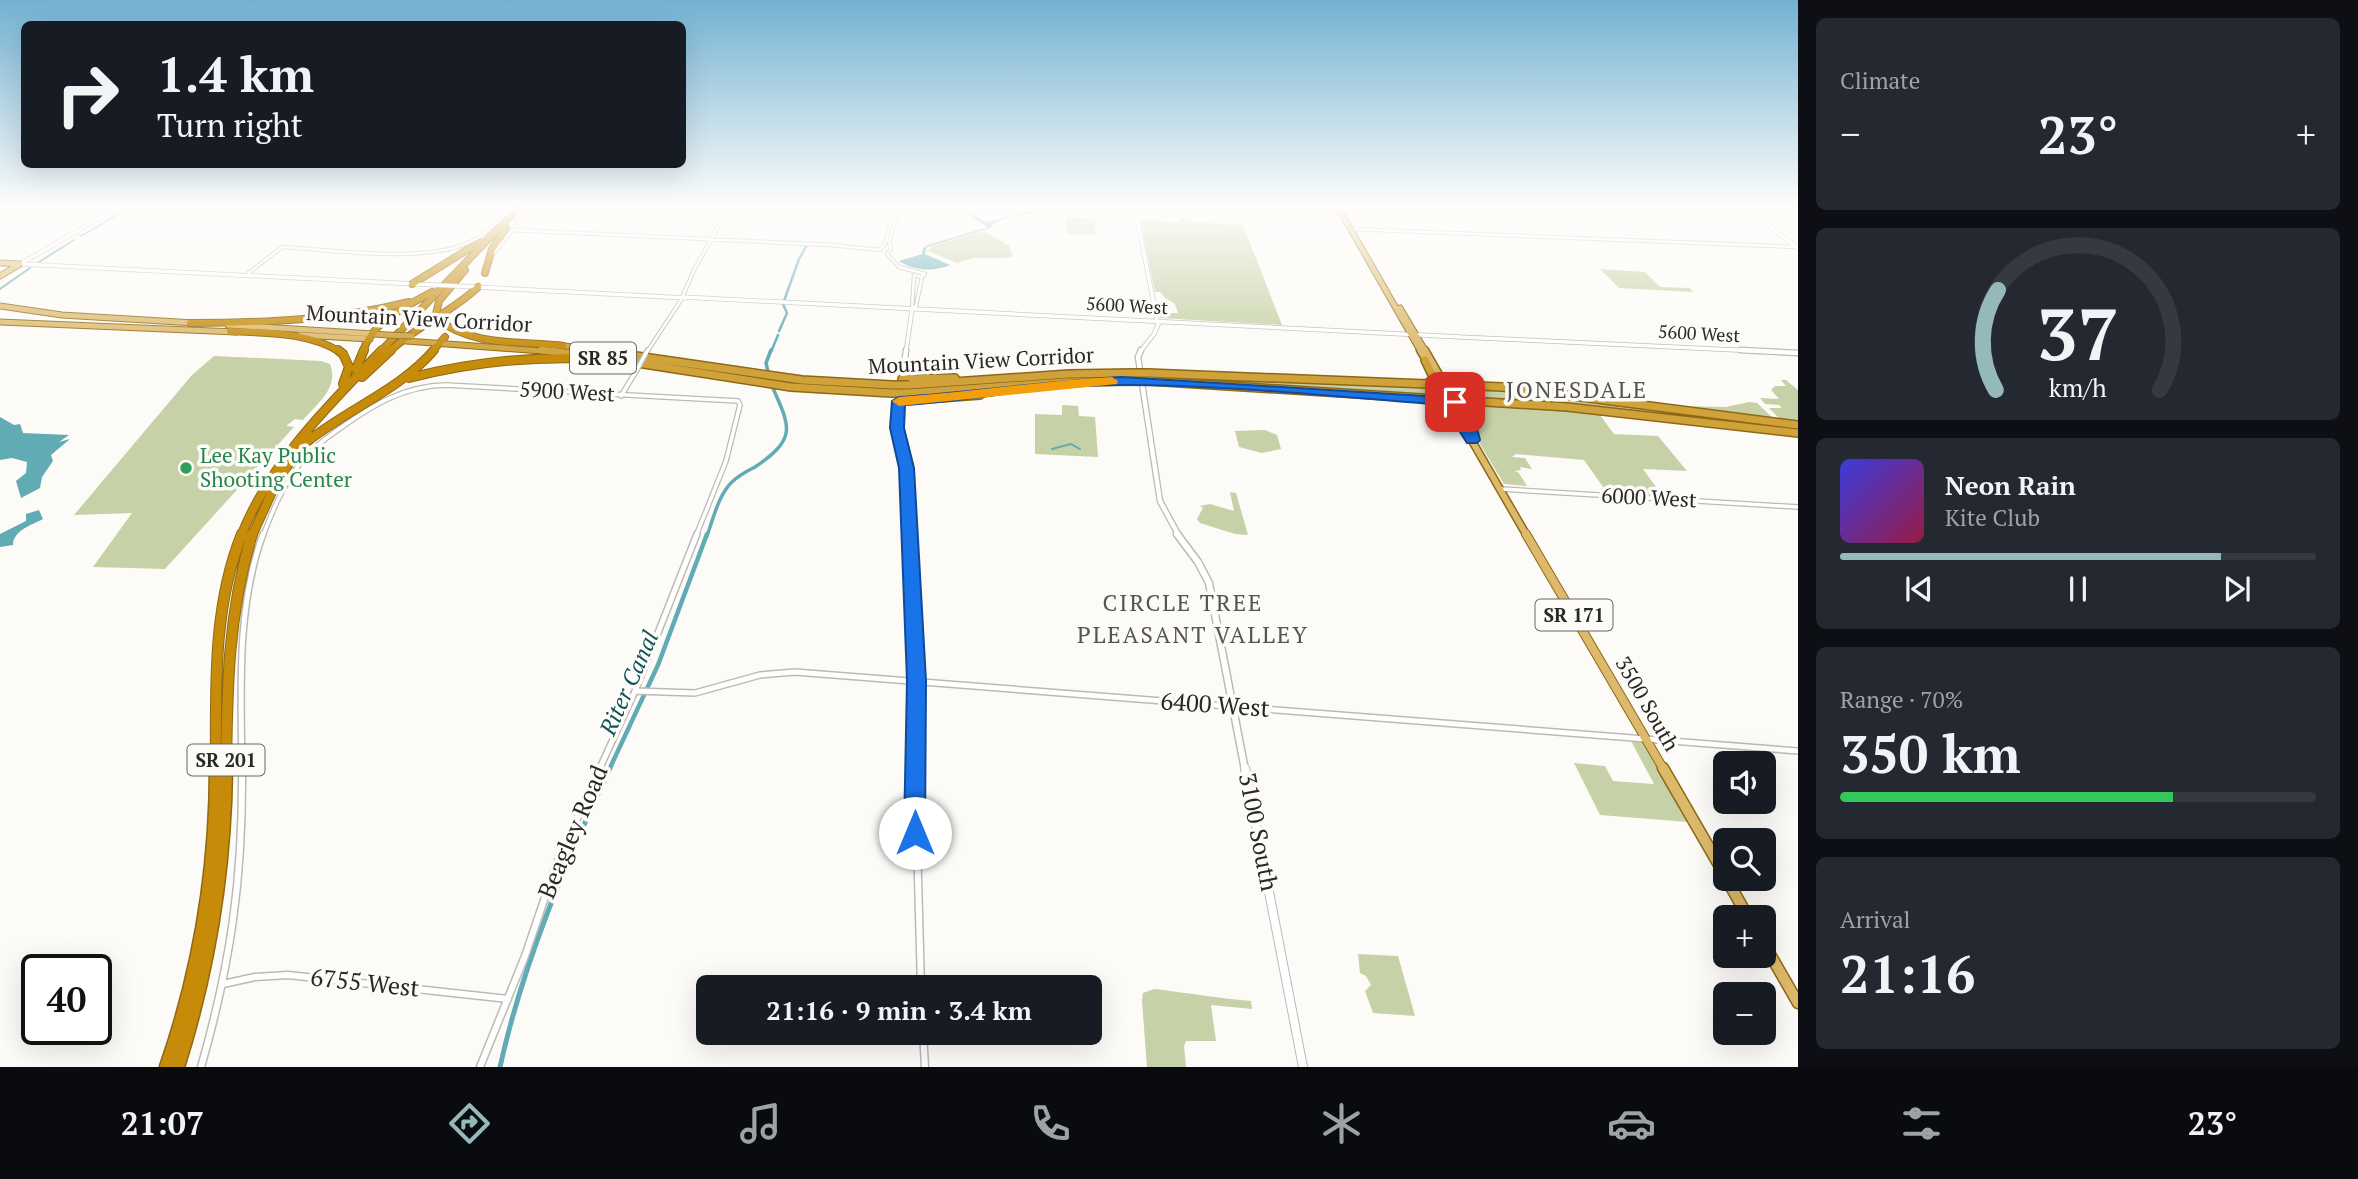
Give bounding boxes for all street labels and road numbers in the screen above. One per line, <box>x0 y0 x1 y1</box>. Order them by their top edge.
street label: 5600 West <box>1086 291 1169 319</box>
street label: Mountain View Corridor <box>305 298 533 338</box>
street label: 5600 West <box>1658 319 1741 347</box>
street label: Mountain View Corridor <box>867 340 1095 380</box>
road number: SR 85 <box>570 342 636 374</box>
street label: 5900 West <box>519 375 616 407</box>
street label: 6000 West <box>1601 481 1698 513</box>
road number: SR 171 <box>1536 600 1612 630</box>
street label: 3500 South <box>1610 651 1686 756</box>
street label: 6400 West <box>1159 684 1271 724</box>
road number: SR 201 <box>188 744 264 776</box>
street label: Beagley Road <box>530 760 615 903</box>
street label: 3100 South <box>1232 770 1286 894</box>
street label: 6755 West <box>309 960 421 1004</box>

